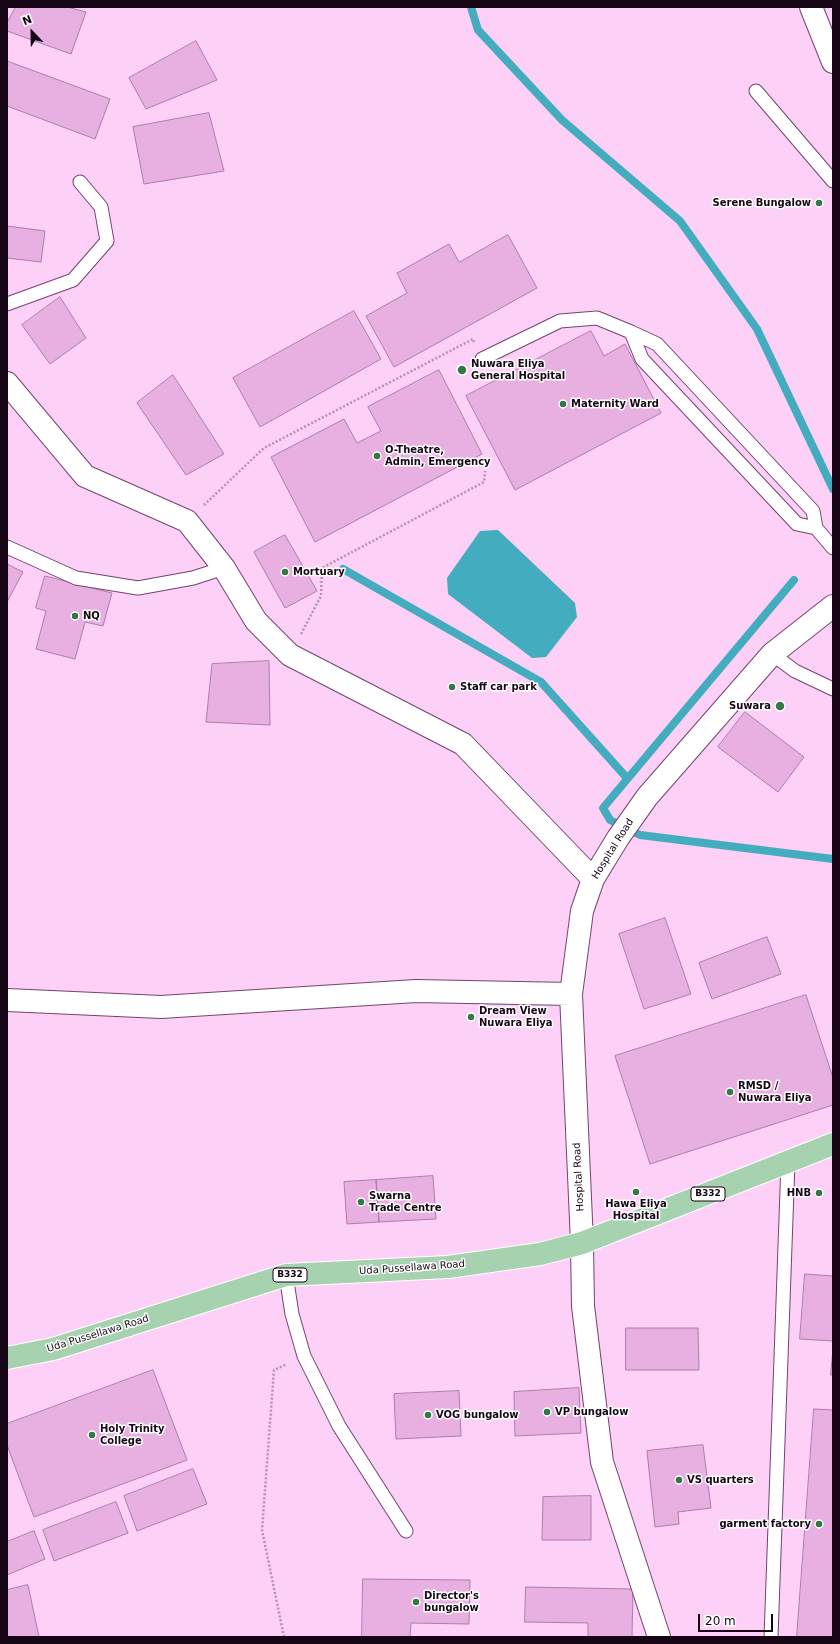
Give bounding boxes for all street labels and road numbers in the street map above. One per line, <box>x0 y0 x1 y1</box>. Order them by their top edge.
street label: Hospital Road <box>590 817 636 881</box>
street label: Hospital Road <box>571 1142 587 1212</box>
road number: B332 <box>691 1187 725 1201</box>
street label: Uda Pussellawa Road <box>359 1258 465 1278</box>
road number: B332 <box>273 1268 307 1282</box>
street label: Uda Pussellawa Road <box>46 1313 150 1355</box>

